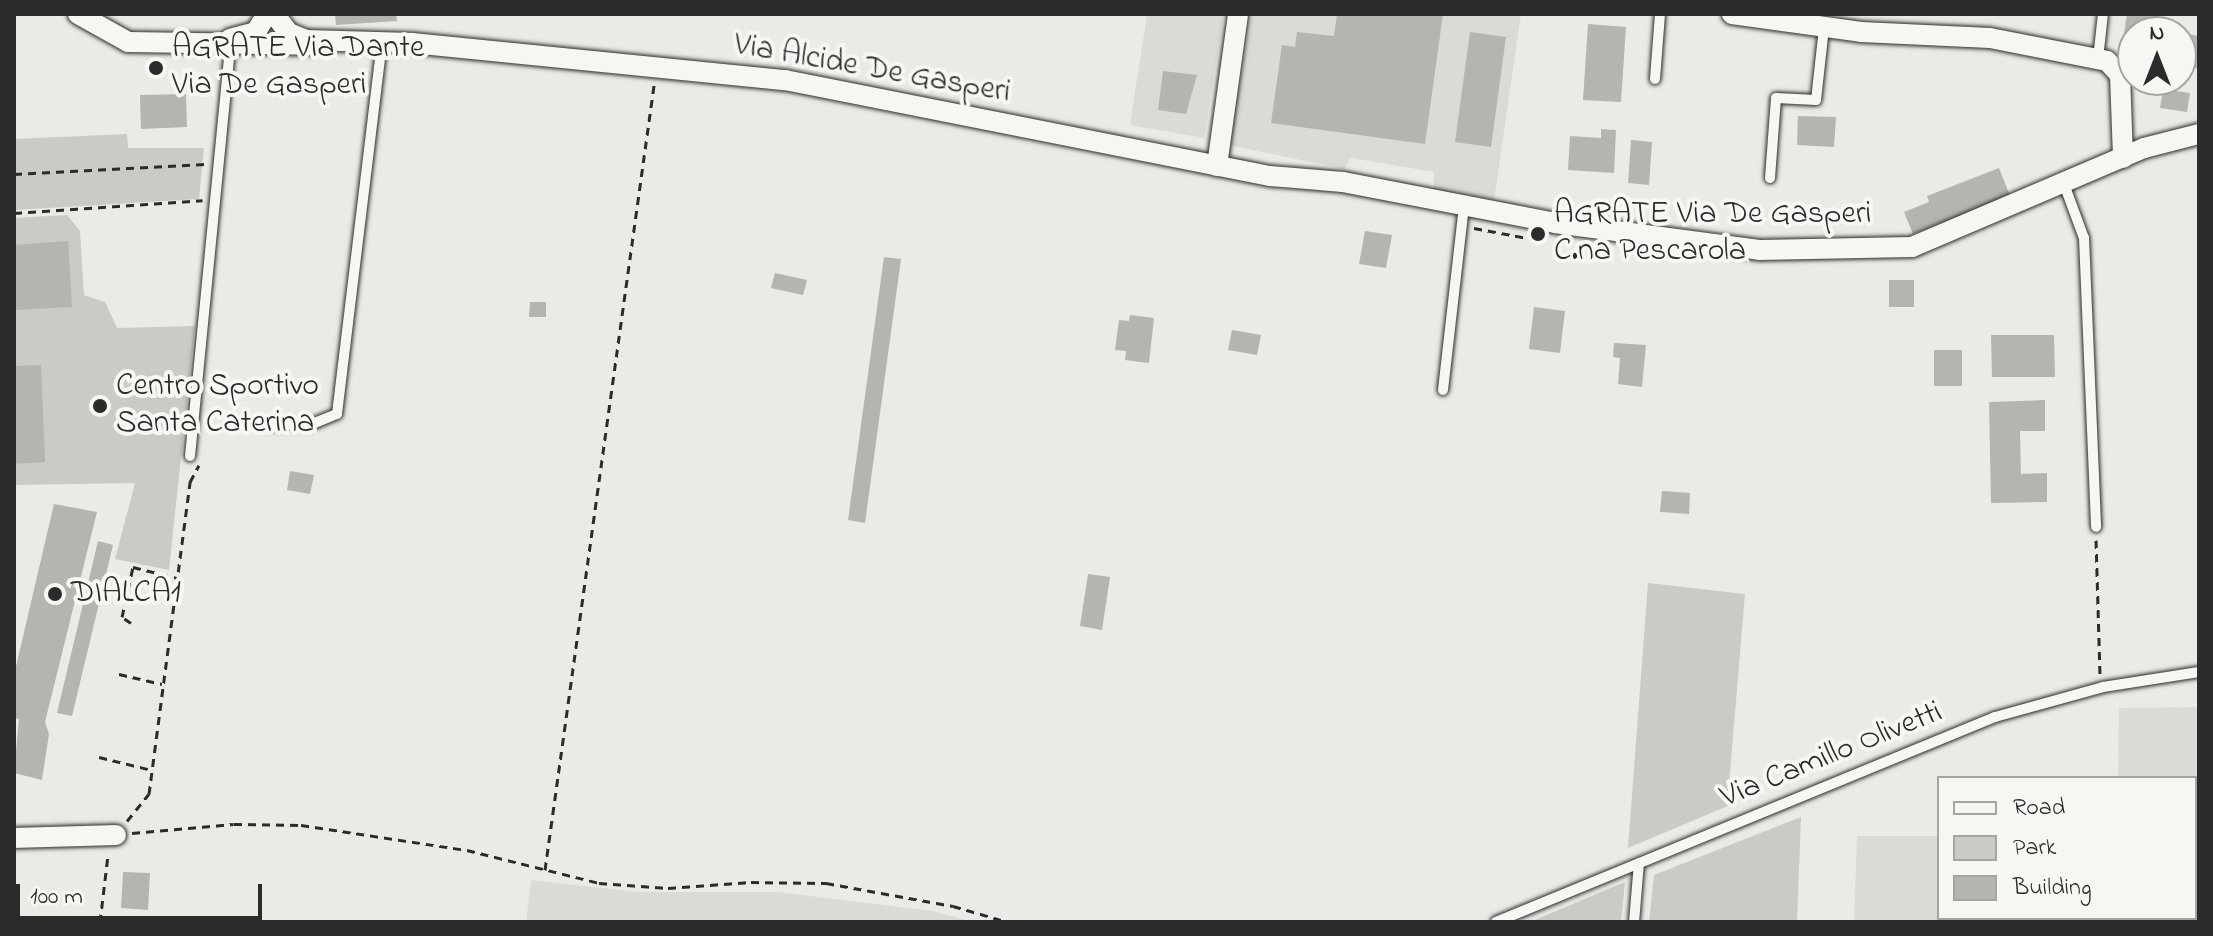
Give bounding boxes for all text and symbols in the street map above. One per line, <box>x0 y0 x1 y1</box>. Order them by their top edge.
north arrow <box>2117 16 2197 96</box>
text: N <box>2150 18 2164 50</box>
street label: Via Alcide De Gasperi <box>731 27 1013 113</box>
place label: AGRATE Via Dante Via De Gasperi <box>172 31 424 106</box>
marker: AGRATE Via Dante Via De Gasperi <box>147 59 165 77</box>
place label: AGRATE Via De Gasperi C.na Pescarola <box>1554 197 1871 272</box>
marker: AGRATE Via De Gasperi C.na Pescarola <box>1529 225 1547 243</box>
place label: Centro Sportivo Santa Caterina <box>116 369 319 444</box>
marker: Centro Sportivo Santa Caterina <box>91 397 109 415</box>
place label: DIALCA1 <box>71 575 181 613</box>
marker: DIALCA1 <box>46 585 64 603</box>
street label: Via Camillo Olivetti <box>1716 694 1948 818</box>
legend <box>1937 776 2197 920</box>
text: Road <box>2013 791 2065 826</box>
text: Park <box>2013 831 2056 866</box>
scale bar <box>20 868 266 918</box>
text: Building <box>2013 871 2092 906</box>
text: 100 m <box>30 880 83 915</box>

